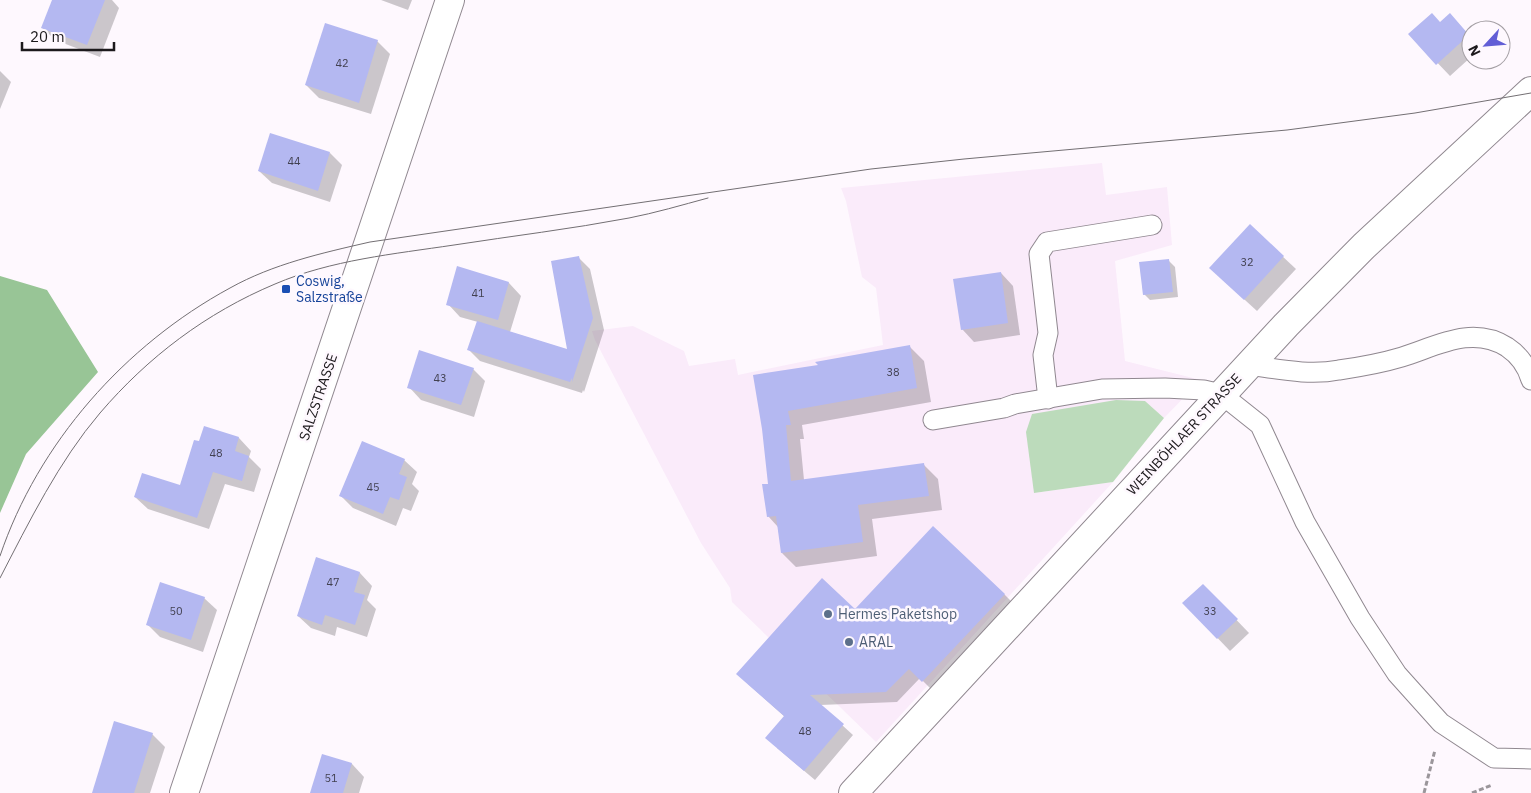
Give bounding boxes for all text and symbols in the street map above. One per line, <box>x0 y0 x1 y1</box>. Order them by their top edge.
scale bar <box>22 20 115 52</box>
north arrow <box>1461 20 1511 70</box>
text: 20 m <box>30 27 65 46</box>
text: N <box>1464 42 1485 59</box>
house number: 42 <box>335 56 349 70</box>
house number: 44 <box>287 154 301 168</box>
house number: 32 <box>1240 255 1254 269</box>
place label: Coswig, Salzstraße <box>296 272 363 306</box>
marker: Coswig, Salzstraße <box>280 283 292 295</box>
house number: 41 <box>471 286 485 300</box>
street label: SALZSTRASSE <box>295 351 341 443</box>
house number: 38 <box>886 365 900 379</box>
street label: WEINBÖHLAER STRASSE <box>1123 369 1245 499</box>
house number: 43 <box>433 371 447 385</box>
house number: 48 <box>209 446 223 460</box>
house number: 45 <box>366 480 380 494</box>
house number: 47 <box>326 575 340 589</box>
house number: 50 <box>169 604 183 618</box>
house number: 33 <box>1203 604 1217 618</box>
place label: Hermes Paketshop <box>838 605 957 623</box>
marker: Hermes Paketshop <box>822 608 834 620</box>
place label: ARAL <box>859 633 893 651</box>
marker: ARAL <box>843 636 855 648</box>
house number: 48 <box>798 724 812 738</box>
house number: 51 <box>324 771 338 785</box>

